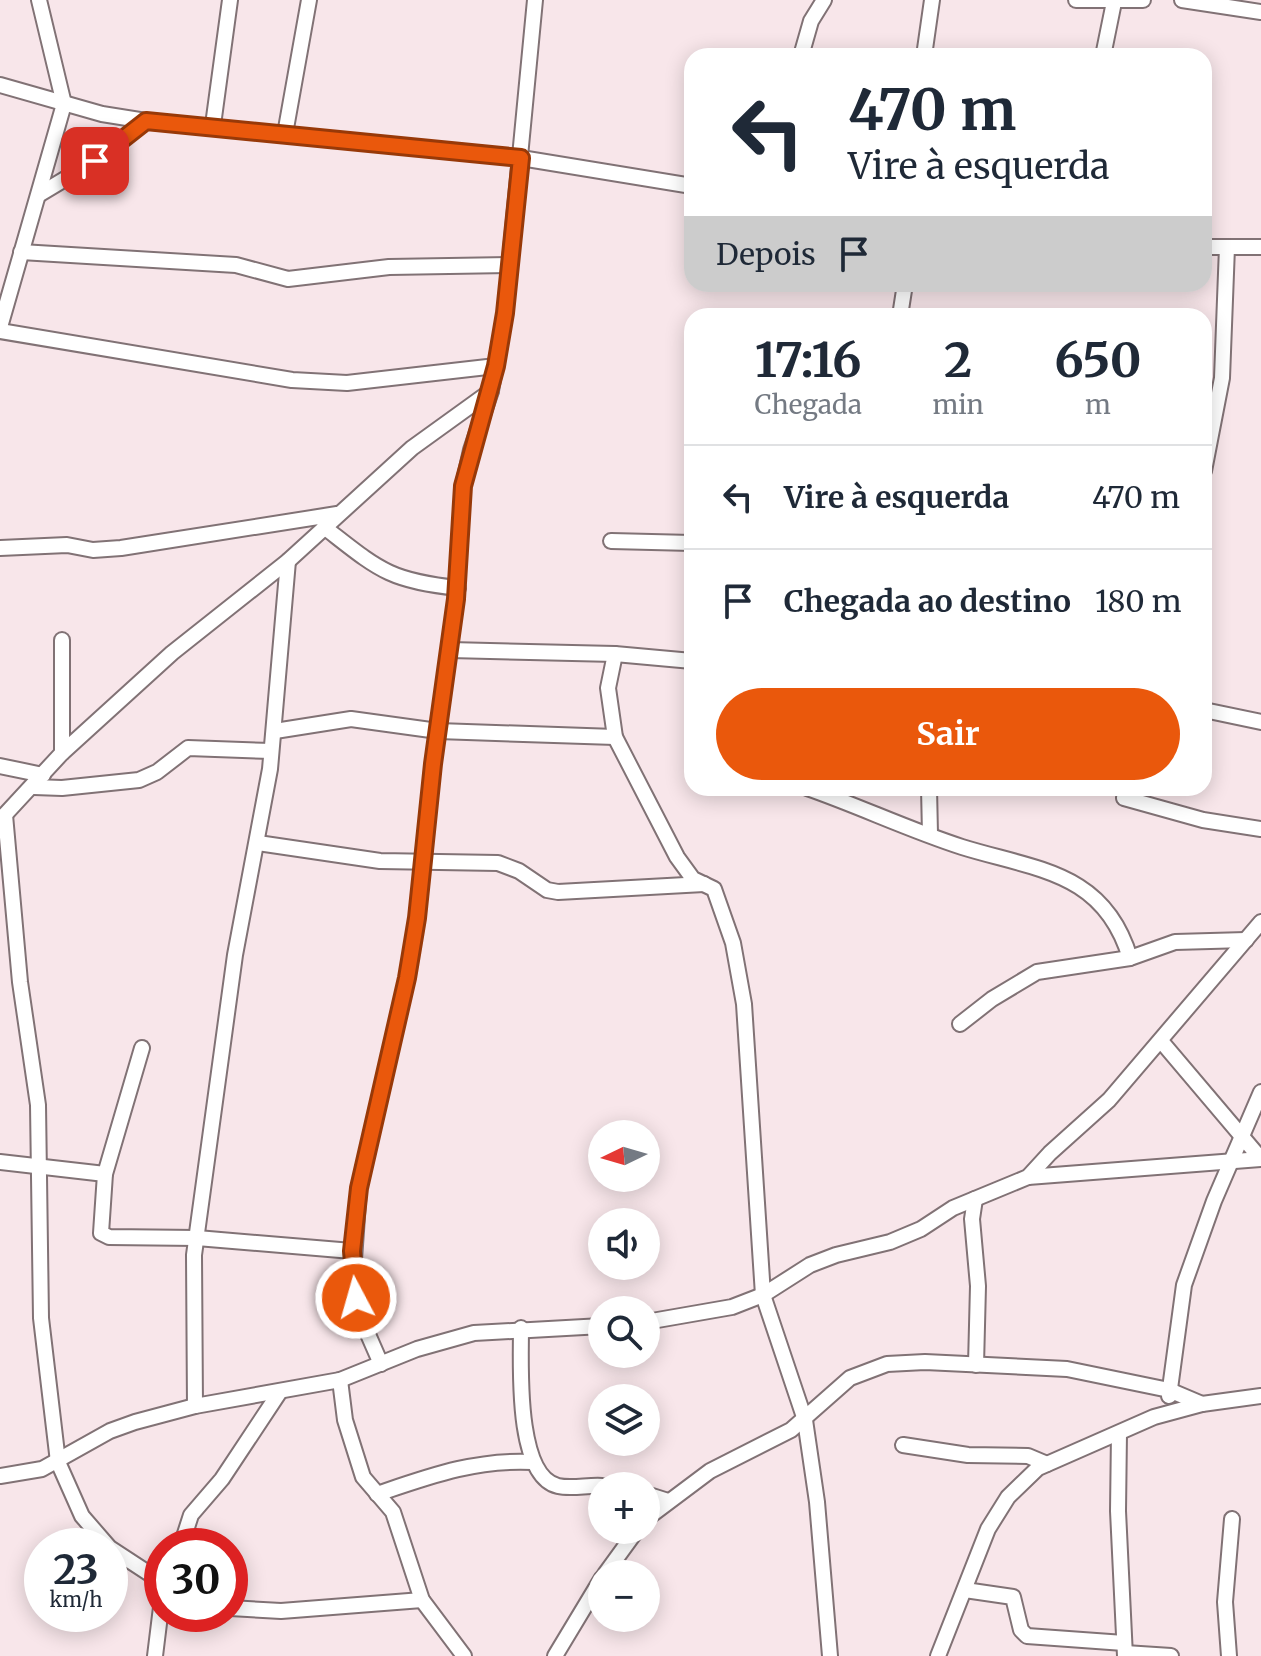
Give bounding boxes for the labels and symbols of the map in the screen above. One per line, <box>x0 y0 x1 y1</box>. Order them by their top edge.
pin <box>61 127 129 195</box>
north arrow <box>588 1120 660 1192</box>
position arrow <box>314 1256 398 1340</box>
speed limit sign: 30 <box>144 1528 248 1632</box>

